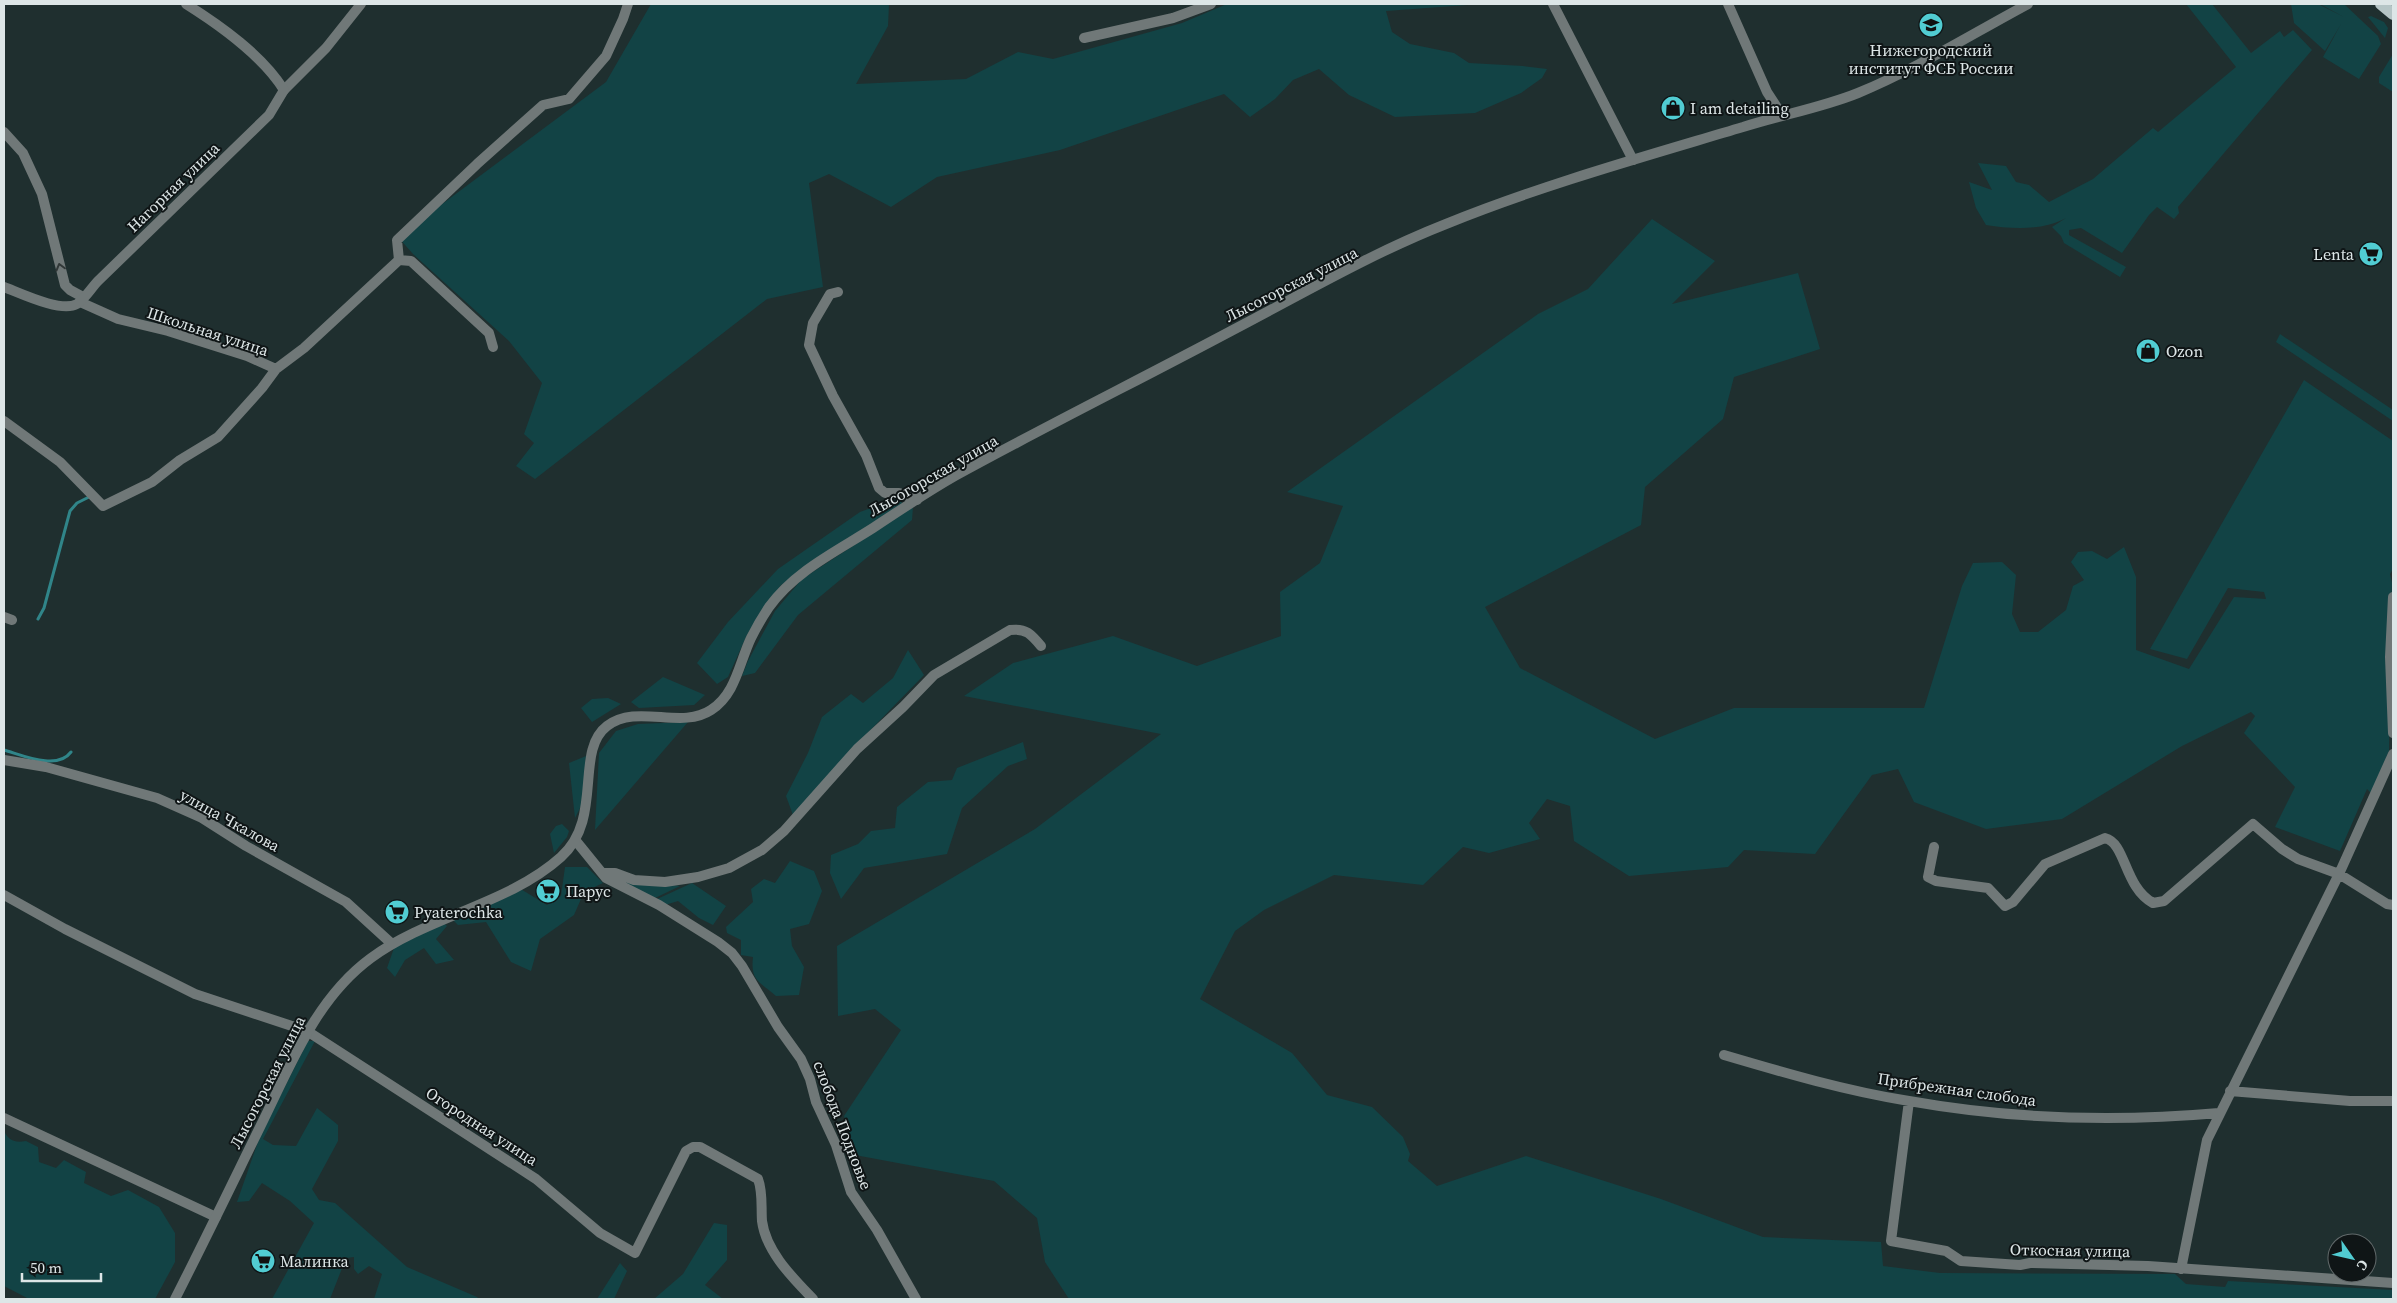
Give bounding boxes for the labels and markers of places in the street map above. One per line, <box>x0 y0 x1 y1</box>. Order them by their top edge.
school or university icon: Нижегородский институт ФСБ России <box>1918 12 1944 38</box>
place label: Нижегородский институт ФСБ России <box>1848 39 2014 79</box>
shop icon: I am detailing <box>1660 95 1686 121</box>
place label: I am detailing <box>1690 97 1789 119</box>
supermarket icon: Lenta <box>2358 241 2384 267</box>
place label: Lenta <box>2313 243 2355 265</box>
shop icon: Ozon <box>2135 338 2161 364</box>
place label: Ozon <box>2166 340 2203 362</box>
supermarket icon: Парус <box>535 878 561 904</box>
place label: Парус <box>566 880 611 902</box>
supermarket icon: Pyaterochka <box>384 899 410 925</box>
place label: Pyaterochka <box>414 901 504 923</box>
supermarket icon: Малинка <box>250 1248 276 1274</box>
place label: Малинка <box>280 1250 350 1272</box>

